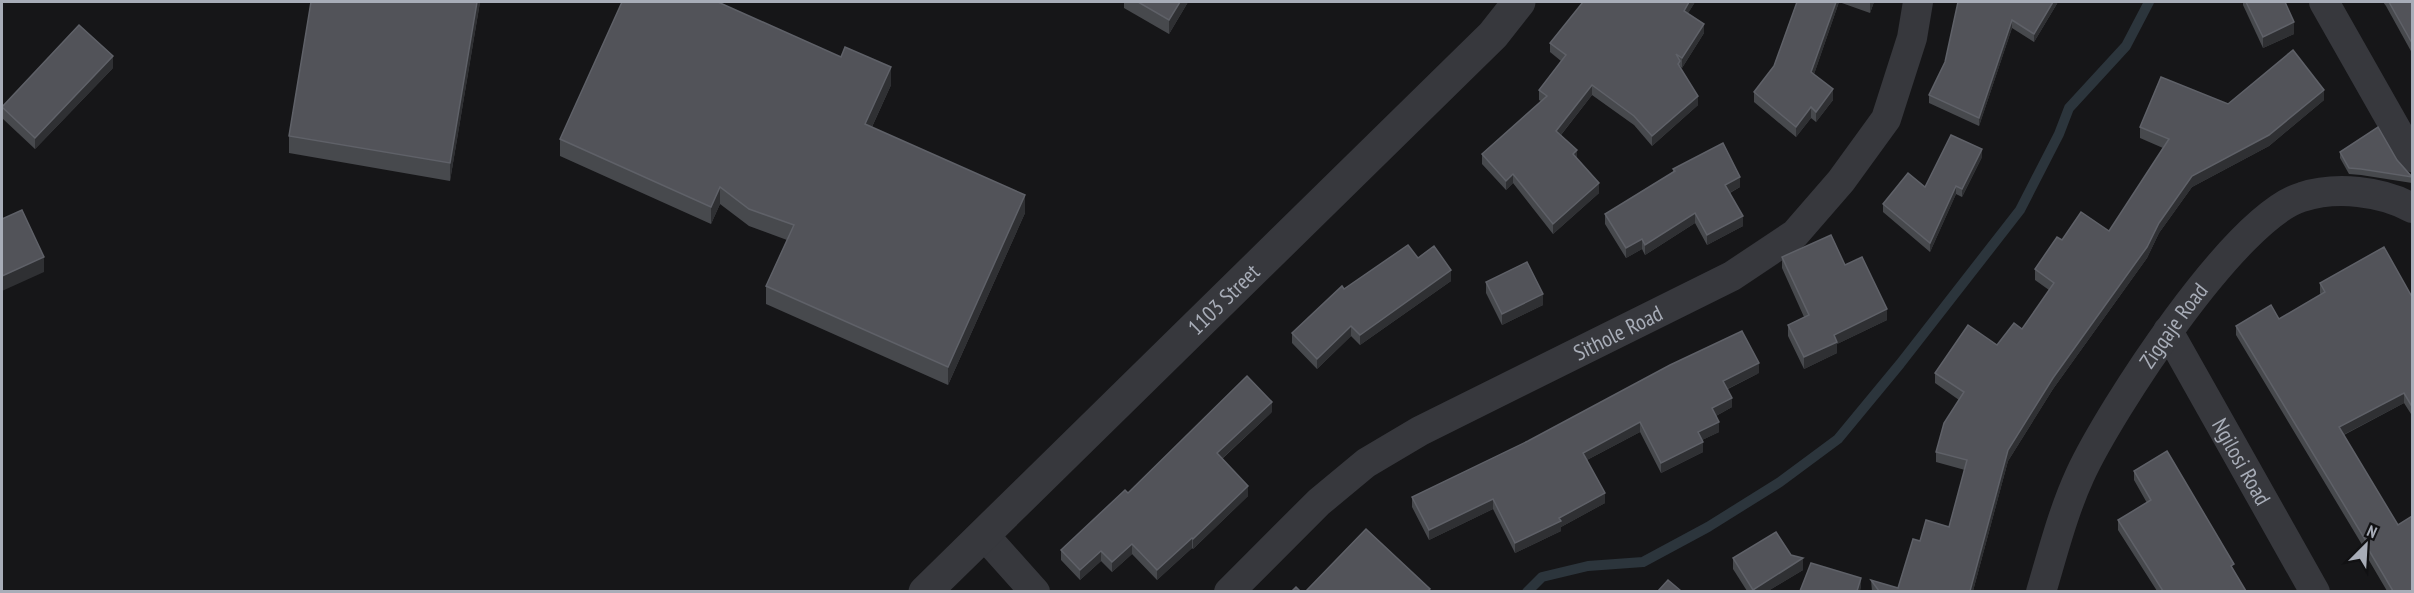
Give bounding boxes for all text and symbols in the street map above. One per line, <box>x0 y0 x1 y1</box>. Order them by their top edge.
street label: 1103 Street <box>1182 258 1265 341</box>
street label: Zigqaje Road <box>2133 277 2214 373</box>
street label: Sithole Road <box>1569 299 1667 367</box>
street label: Ngilosi Road <box>2206 413 2277 510</box>
north arrow <box>2336 515 2396 575</box>
text: N <box>2364 520 2380 542</box>

